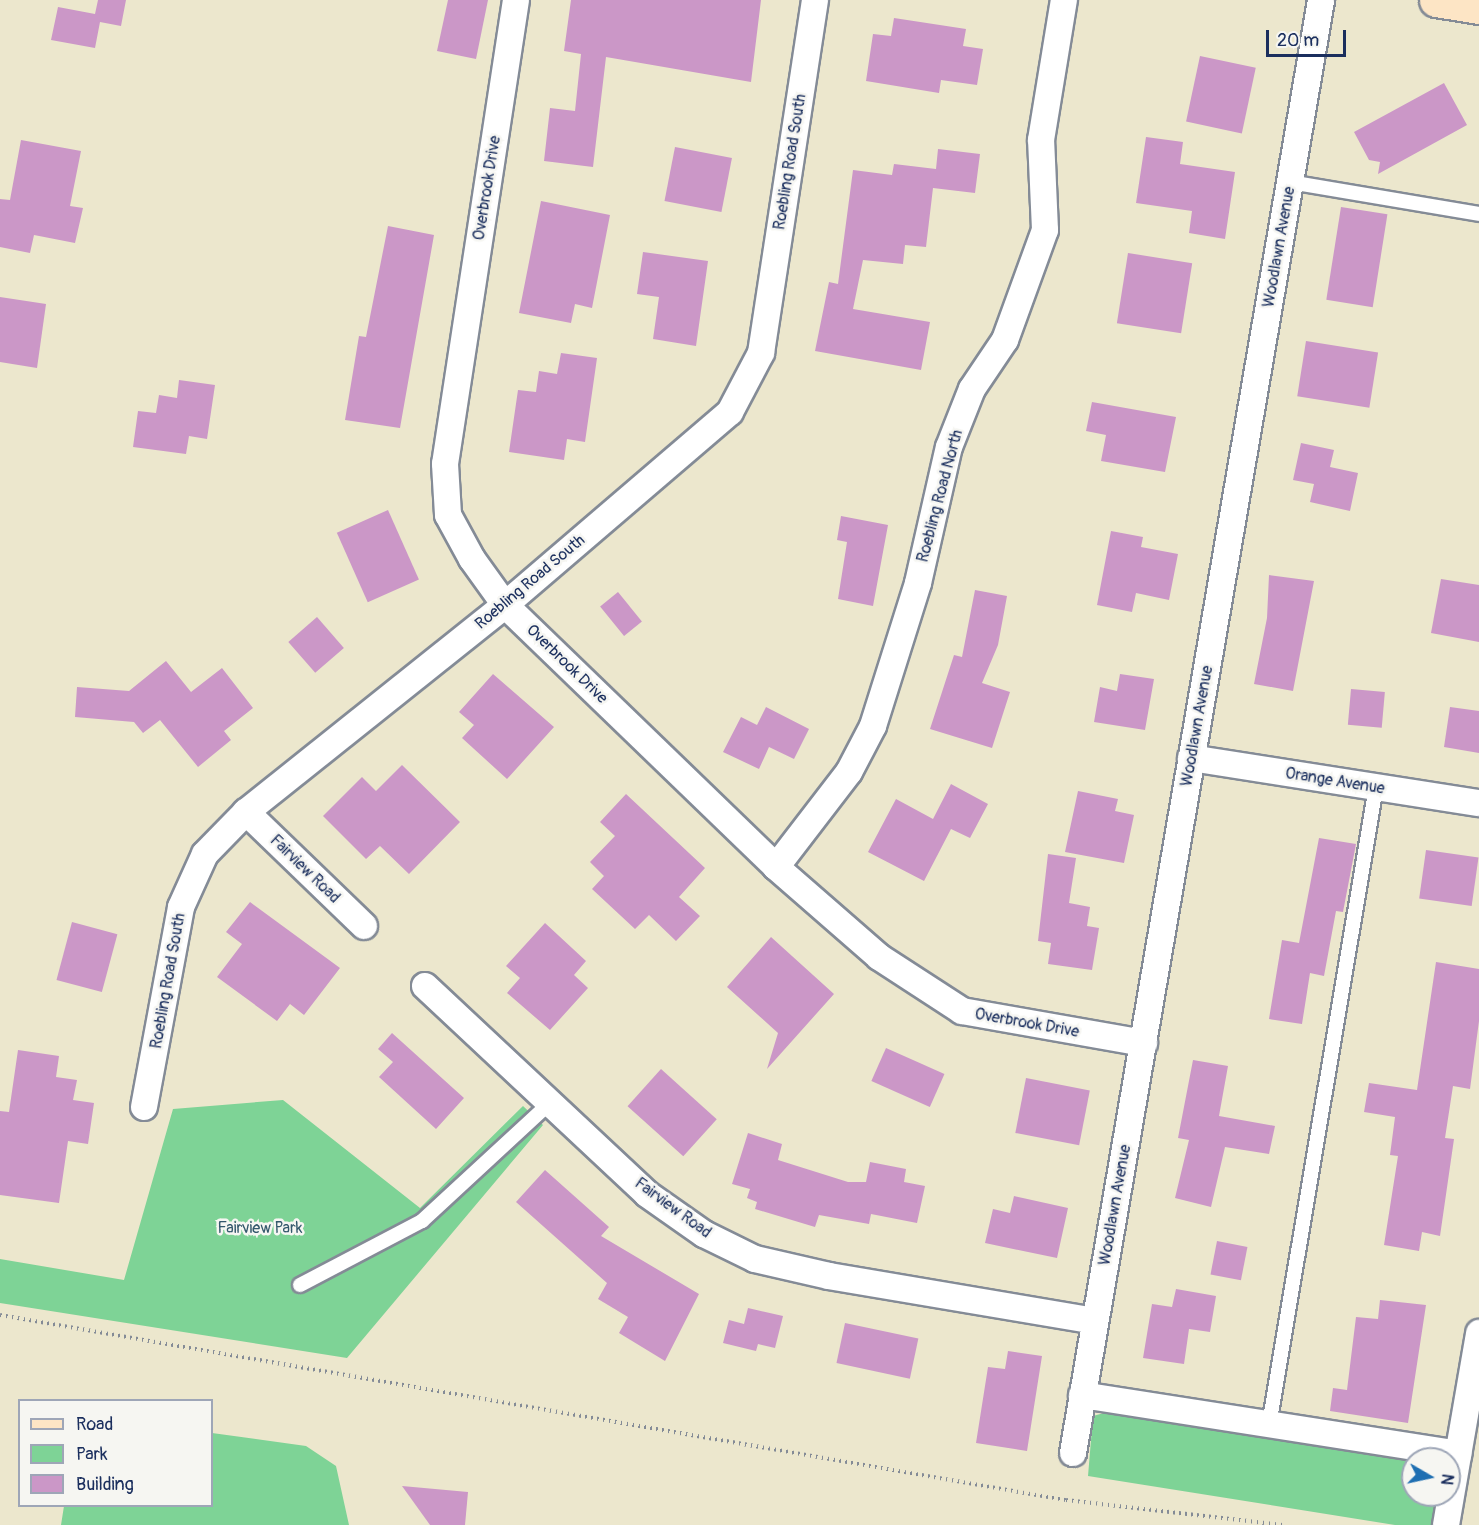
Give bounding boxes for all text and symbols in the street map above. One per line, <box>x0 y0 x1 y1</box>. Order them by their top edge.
scale bar <box>1269 18 1348 56</box>
text: 20 m <box>1277 29 1319 52</box>
street label: Roebling Road South <box>770 93 810 231</box>
street label: Overbrook Drive <box>469 134 505 242</box>
street label: Woodlawn Avenue <box>1259 185 1299 309</box>
street label: Roebling Road North <box>913 428 967 564</box>
street label: Roebling Road South <box>471 531 589 633</box>
street label: Overbrook Drive <box>522 620 612 708</box>
street label: Woodlawn Avenue <box>1177 664 1217 788</box>
street label: Orange Avenue <box>1284 764 1386 798</box>
street label: Fairview Road <box>266 831 344 907</box>
street label: Roebling Road South <box>147 912 189 1050</box>
street label: Overbrook Drive <box>973 1004 1081 1042</box>
street label: Woodlawn Avenue <box>1095 1143 1135 1267</box>
street label: Fairview Road <box>631 1174 715 1242</box>
park label: Fairview Park <box>218 1218 302 1238</box>
legend <box>18 1399 213 1507</box>
text: Road <box>76 1413 113 1436</box>
text: Park <box>76 1443 108 1466</box>
north arrow <box>1401 1447 1461 1507</box>
text: Building <box>76 1473 134 1496</box>
text: N <box>1436 1473 1458 1486</box>

